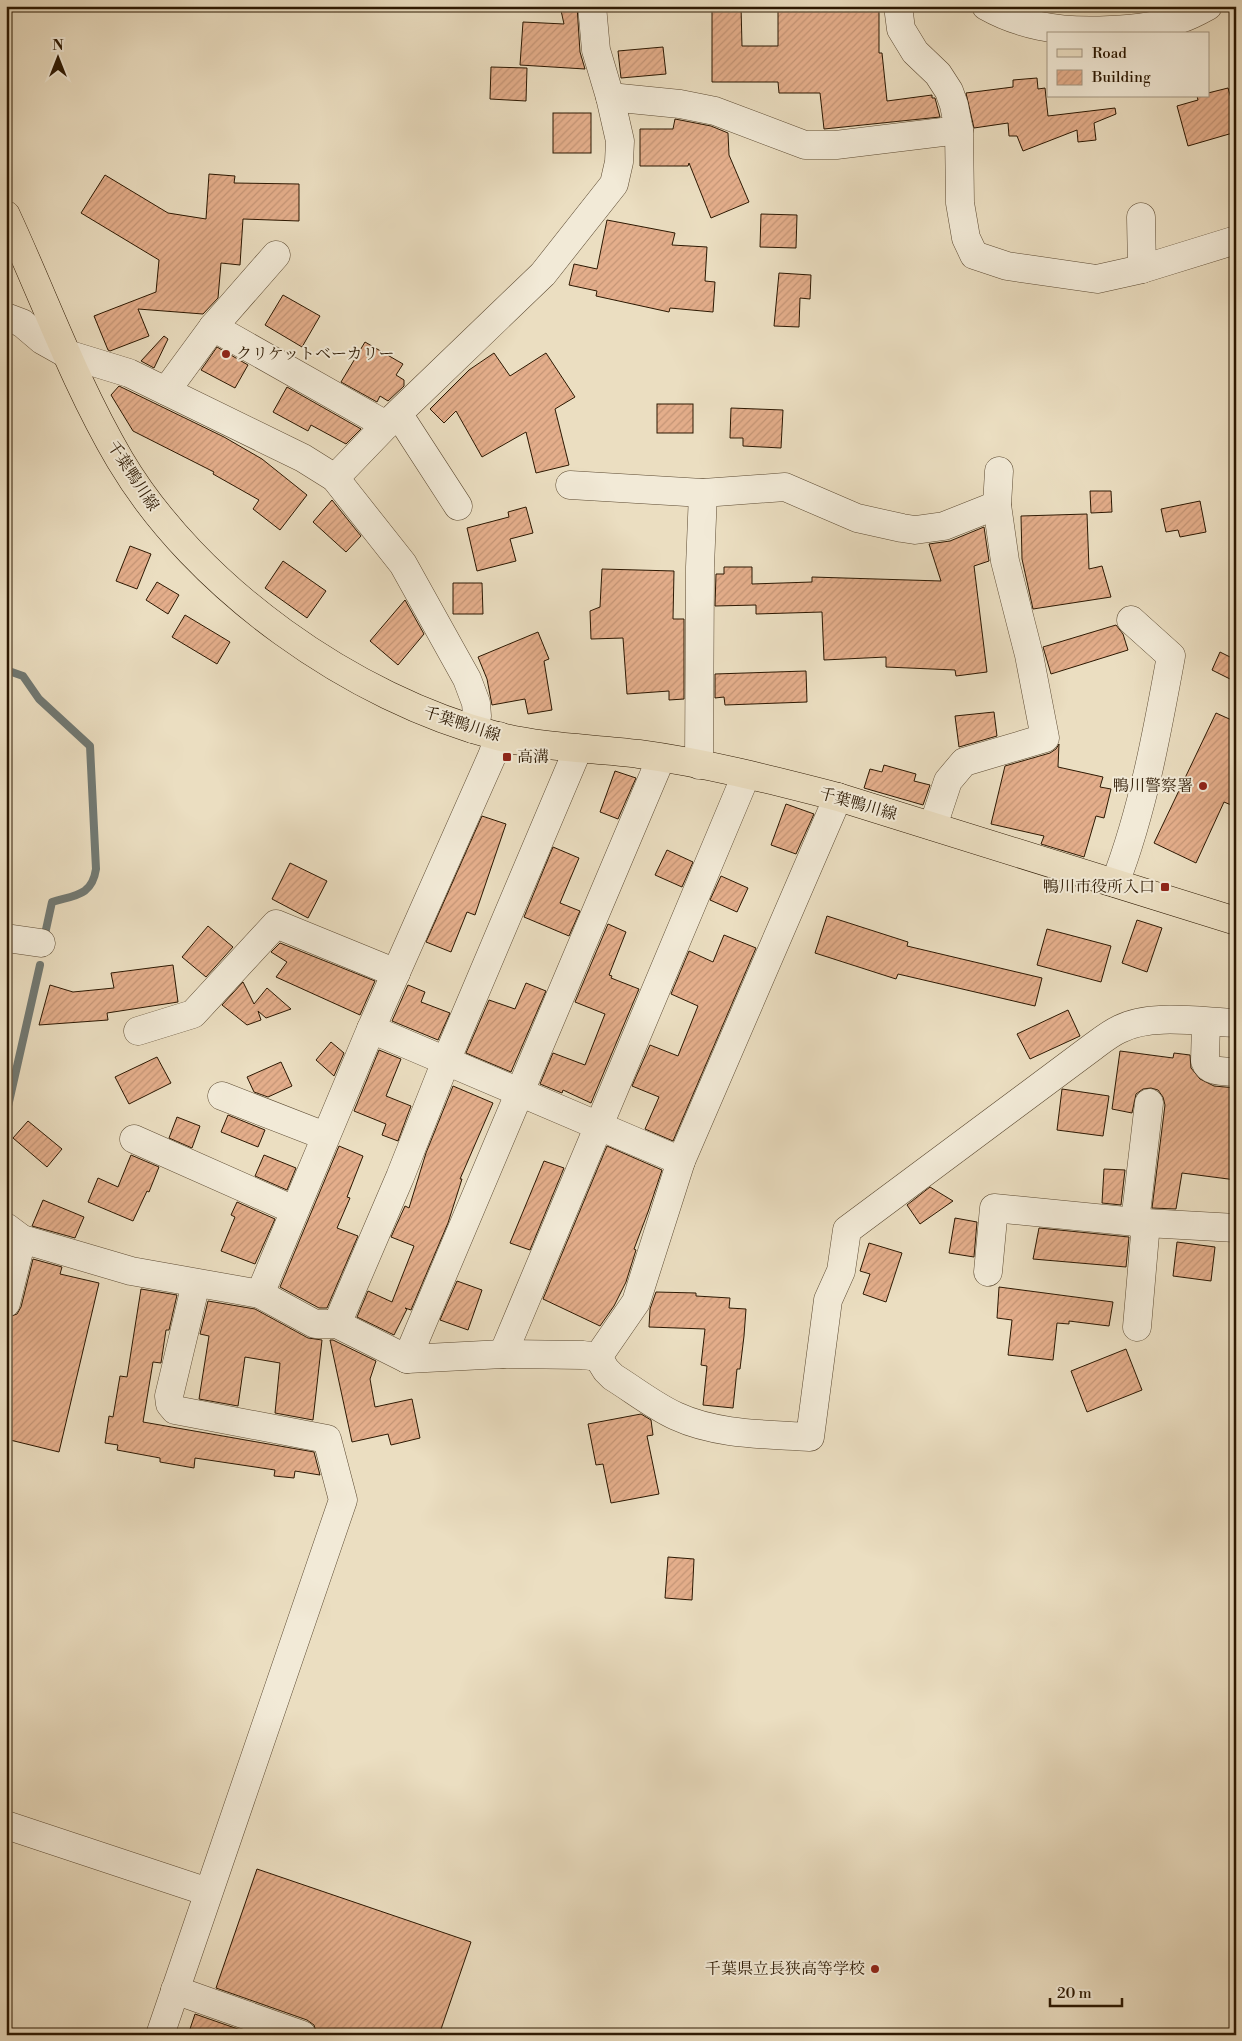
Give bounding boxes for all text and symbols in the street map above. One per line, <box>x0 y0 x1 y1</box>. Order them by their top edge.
north arrow <box>32 32 82 82</box>
legend <box>1047 32 1210 98</box>
text: N <box>52 37 64 55</box>
text: Road <box>1092 44 1127 63</box>
text: Building <box>1091 68 1151 87</box>
place label: クリケットベーカリー <box>236 344 395 364</box>
marker: クリケットベーカリー <box>220 348 232 360</box>
street label: 千葉鴨川線 <box>103 437 163 515</box>
street label: 千葉鴨川線 <box>421 702 503 746</box>
place label: 高溝 <box>517 747 549 767</box>
marker: 高溝 <box>501 751 513 763</box>
place label: 鴨川警察署 <box>1113 776 1193 796</box>
marker: 鴨川警察署 <box>1197 780 1209 792</box>
street label: 千葉鴨川線 <box>817 783 899 825</box>
place label: 鴨川市役所入口 <box>1043 877 1155 897</box>
marker: 鴨川市役所入口 <box>1159 881 1171 893</box>
place label: 千葉県立長狭高等学校 <box>705 1959 865 1979</box>
marker: 千葉県立長狭高等学校 <box>869 1963 881 1975</box>
scale bar <box>1050 1976 1122 2008</box>
text: 20 m <box>1057 1984 1092 2003</box>

